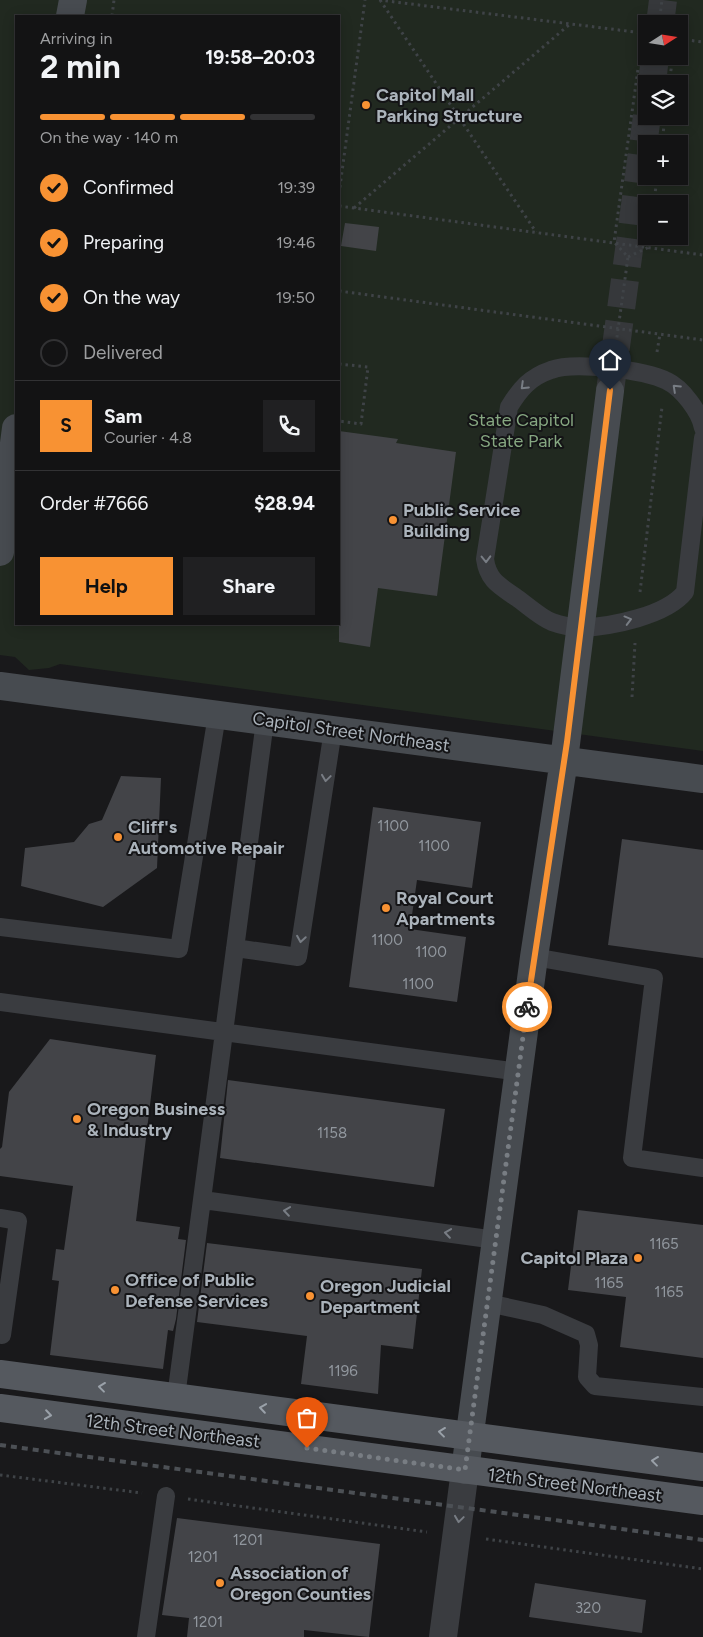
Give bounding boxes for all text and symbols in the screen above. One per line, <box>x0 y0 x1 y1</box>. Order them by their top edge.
north arrow <box>638 15 688 65</box>
map controls <box>638 15 688 245</box>
text: Arriving in <box>40 29 112 48</box>
text: 19:58–20:03 <box>205 46 315 69</box>
text: 2 min <box>40 48 121 86</box>
button: layers <box>638 75 688 125</box>
place label: Capitol Mall Parking Structure <box>376 84 522 127</box>
marker: Capitol Mall Parking Structure <box>360 99 372 111</box>
text: On the way · 140 m <box>40 128 178 147</box>
button: + <box>638 135 688 185</box>
icon: check <box>40 174 68 202</box>
text: Confirmed <box>83 176 174 199</box>
text: 19:39 <box>278 178 315 197</box>
button: − <box>638 195 688 245</box>
icon: check <box>40 229 68 257</box>
text: Preparing <box>83 231 164 254</box>
text: 19:46 <box>276 233 315 252</box>
icon: check <box>40 284 68 312</box>
text: On the way <box>83 286 180 309</box>
text: 19:50 <box>276 288 315 307</box>
pin <box>589 339 631 390</box>
text: Delivered <box>83 341 163 364</box>
icon: home <box>596 346 624 374</box>
one-way arrow <box>521 381 530 390</box>
one-way arrow <box>673 385 682 394</box>
button: phone <box>263 400 315 452</box>
text: Sam <box>104 405 142 428</box>
park label: State Capitol State Park <box>468 409 574 452</box>
text: S <box>60 414 72 437</box>
text: Courier · 4.8 <box>104 428 192 447</box>
text: Order #7666 <box>40 492 148 515</box>
text: $28.94 <box>254 492 315 515</box>
place label: Public Service Building <box>403 499 520 542</box>
marker: Public Service Building <box>387 514 399 526</box>
one-way arrow <box>481 556 491 564</box>
button: Help <box>40 557 173 615</box>
button: Share <box>183 557 315 615</box>
one-way arrow <box>624 615 632 626</box>
street label: Capitol Street Northeast <box>251 707 451 757</box>
one-way arrow <box>321 774 332 782</box>
place label: Cliff's Automotive Repair <box>128 816 284 859</box>
house number: 1100 <box>377 817 409 835</box>
marker: Cliff's Automotive Repair <box>112 831 124 843</box>
house number: 1100 <box>418 837 450 855</box>
place label: Royal Court Apartments <box>396 887 495 930</box>
marker: Royal Court Apartments <box>380 902 392 914</box>
house number: 1100 <box>371 931 403 949</box>
one-way arrow <box>296 935 307 943</box>
house number: 1100 <box>415 943 447 961</box>
house number: 1100 <box>402 975 434 993</box>
courier <box>502 982 552 1032</box>
icon: bike <box>513 993 541 1021</box>
place label: Oregon Business & Industry <box>87 1098 226 1141</box>
marker: Oregon Business & Industry <box>71 1113 83 1125</box>
house number: 1158 <box>317 1124 347 1142</box>
one-way arrow <box>283 1206 291 1217</box>
one-way arrow <box>444 1228 452 1239</box>
house number: 1165 <box>649 1235 679 1253</box>
place label: Capitol Plaza <box>521 1247 628 1269</box>
marker: Capitol Plaza <box>632 1252 644 1264</box>
place label: Office of Public Defense Services <box>125 1269 269 1312</box>
house number: 1165 <box>594 1274 624 1292</box>
place label: Oregon Judicial Department <box>320 1275 451 1318</box>
house number: 1165 <box>654 1283 684 1301</box>
marker: Office of Public Defense Services <box>109 1284 121 1296</box>
marker: Oregon Judicial Department <box>304 1290 316 1302</box>
house number: 1196 <box>328 1362 358 1380</box>
one-way arrow <box>98 1382 106 1393</box>
pin <box>286 1397 328 1448</box>
one-way arrow <box>259 1404 267 1414</box>
icon: bag <box>293 1404 321 1432</box>
one-way arrow <box>45 1409 53 1420</box>
street label: 12th Street Northeast <box>85 1409 261 1453</box>
one-way arrow <box>437 1427 445 1438</box>
one-way arrow <box>650 1456 659 1466</box>
street label: 12th Street Northeast <box>487 1463 663 1507</box>
one-way arrow <box>454 1515 465 1523</box>
house number: 1201 <box>233 1531 263 1549</box>
house number: 1201 <box>188 1548 218 1566</box>
place label: Association of Oregon Counties <box>230 1562 372 1605</box>
marker: Association of Oregon Counties <box>214 1577 226 1589</box>
house number: 320 <box>575 1599 601 1617</box>
house number: 1201 <box>193 1613 223 1631</box>

